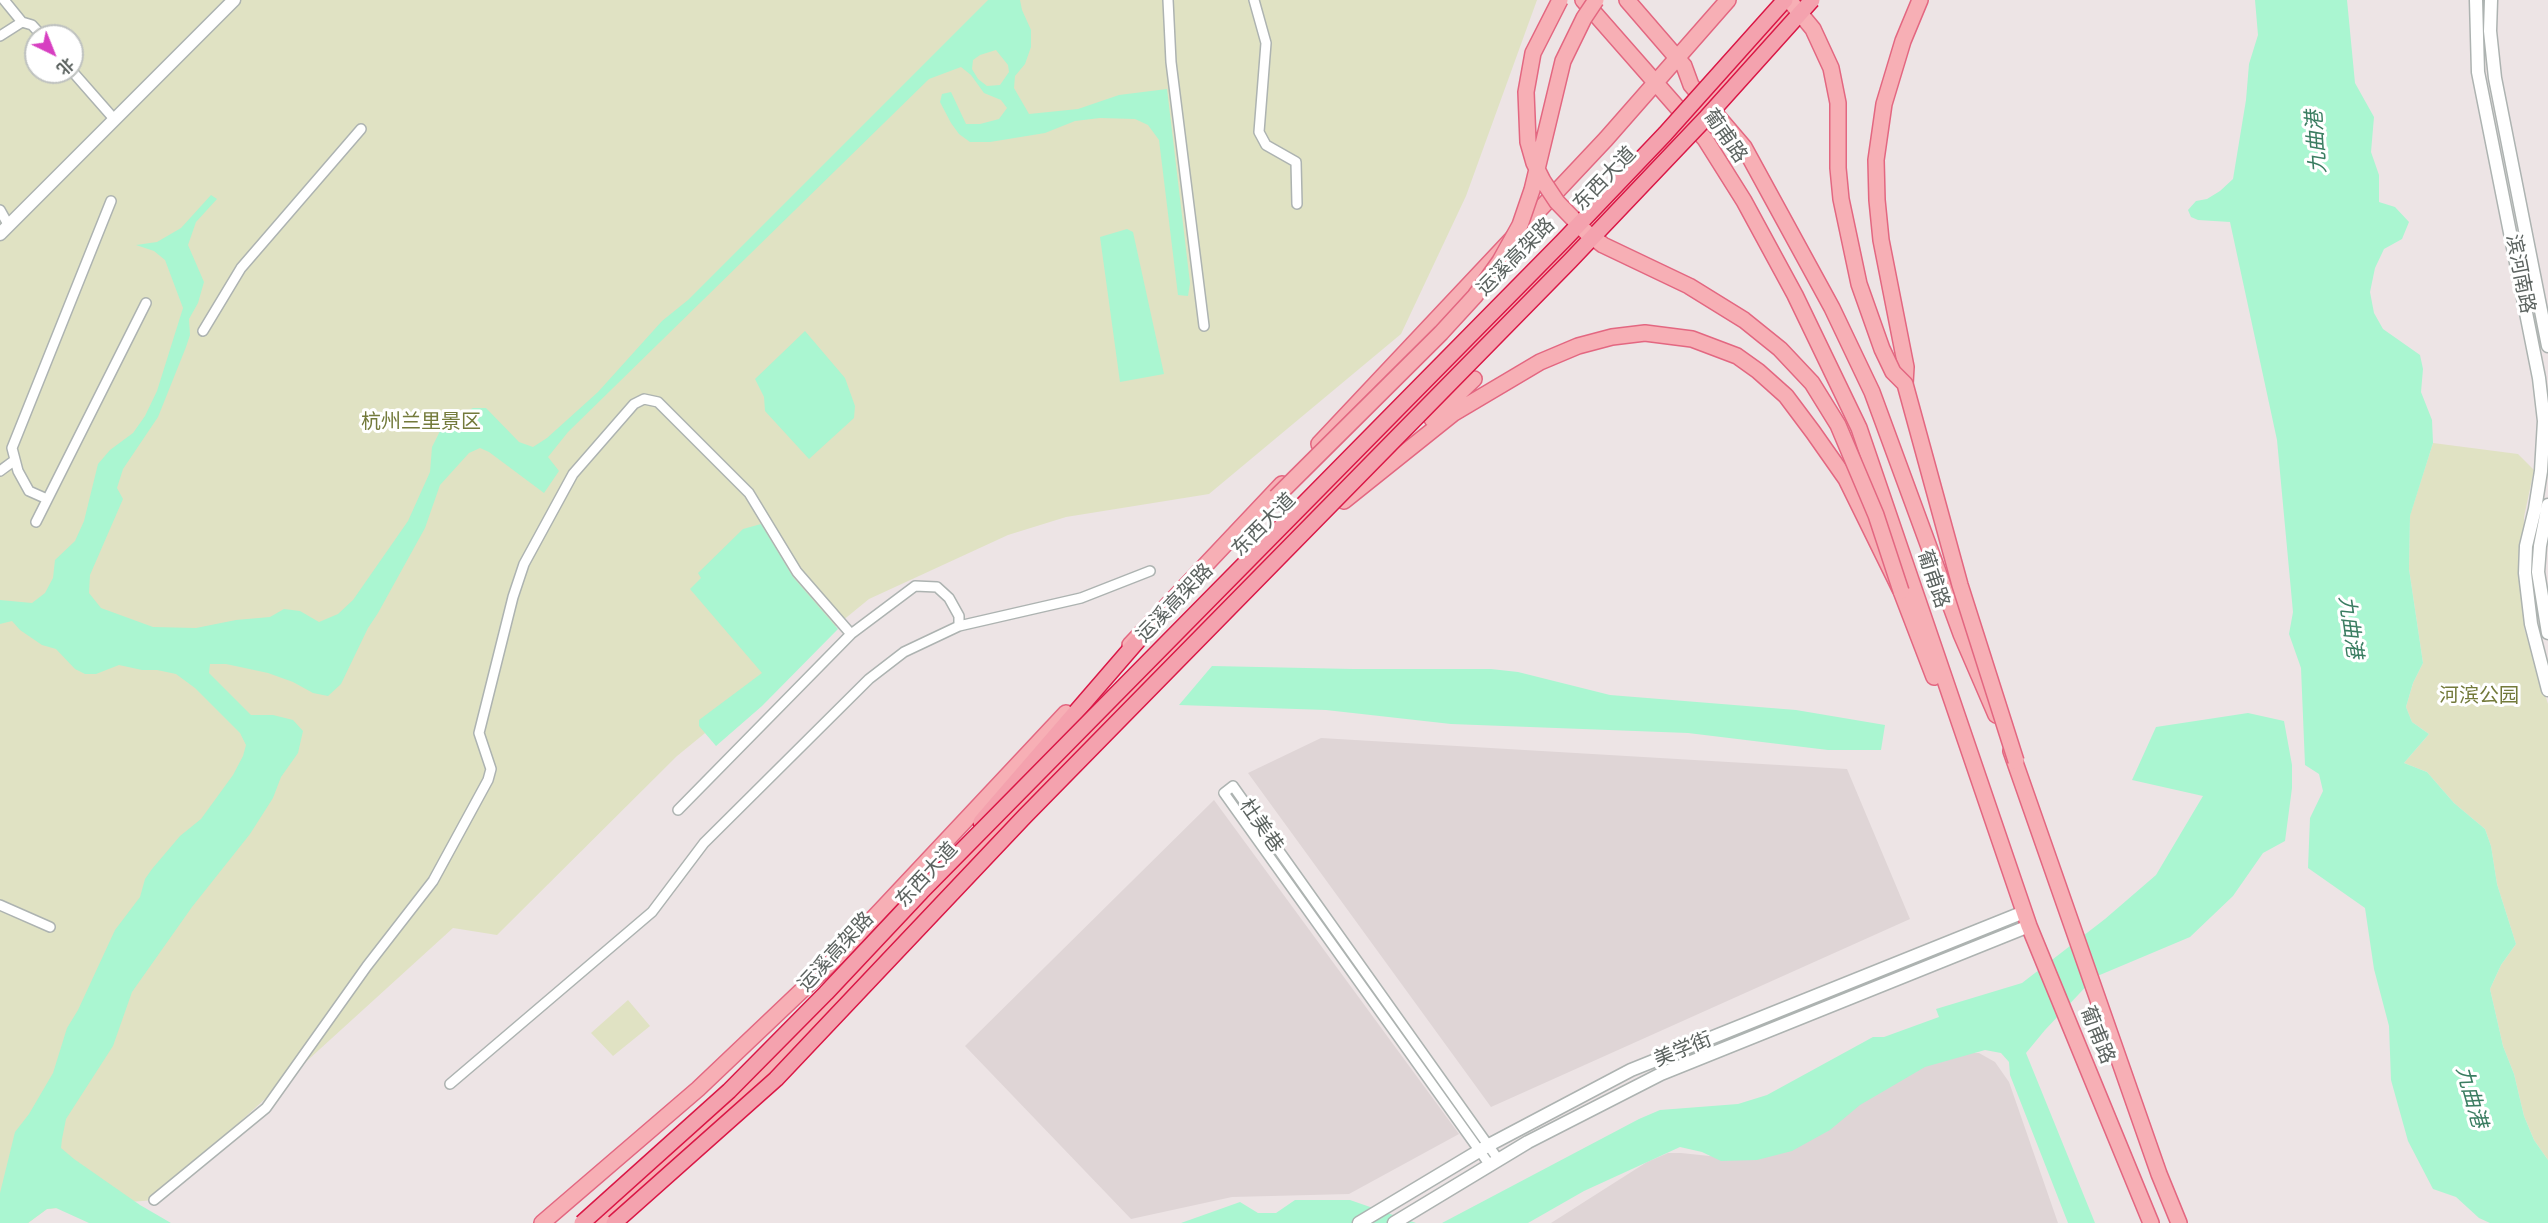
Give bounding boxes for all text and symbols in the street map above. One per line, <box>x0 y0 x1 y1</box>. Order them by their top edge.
north arrow <box>24 24 84 84</box>
text: 北 <box>53 54 78 78</box>
street label: 葡甫路 <box>1698 105 1752 167</box>
water label: 九曲港 <box>2302 110 2332 174</box>
street label: 东西大道 <box>1569 142 1641 216</box>
street label: 运溪高架路 <box>1472 213 1560 301</box>
street label: 滨河南路 <box>2501 232 2539 316</box>
park label: 杭州兰里景区 <box>361 410 481 434</box>
street label: 东西大道 <box>1227 488 1301 562</box>
street label: 葡甫路 <box>1912 547 1954 611</box>
street label: 运溪高架路 <box>1132 559 1218 647</box>
water label: 九曲港 <box>2333 594 2367 660</box>
park label: 河滨公园 <box>2439 684 2519 708</box>
street label: 杜美巷 <box>1234 795 1288 857</box>
street label: 东西大道 <box>891 838 963 912</box>
street label: 运溪高架路 <box>793 907 879 997</box>
street label: 葡甫路 <box>2075 1003 2119 1067</box>
street label: 美学街 <box>1651 1028 1715 1072</box>
water label: 九曲港 <box>2450 1063 2492 1131</box>

